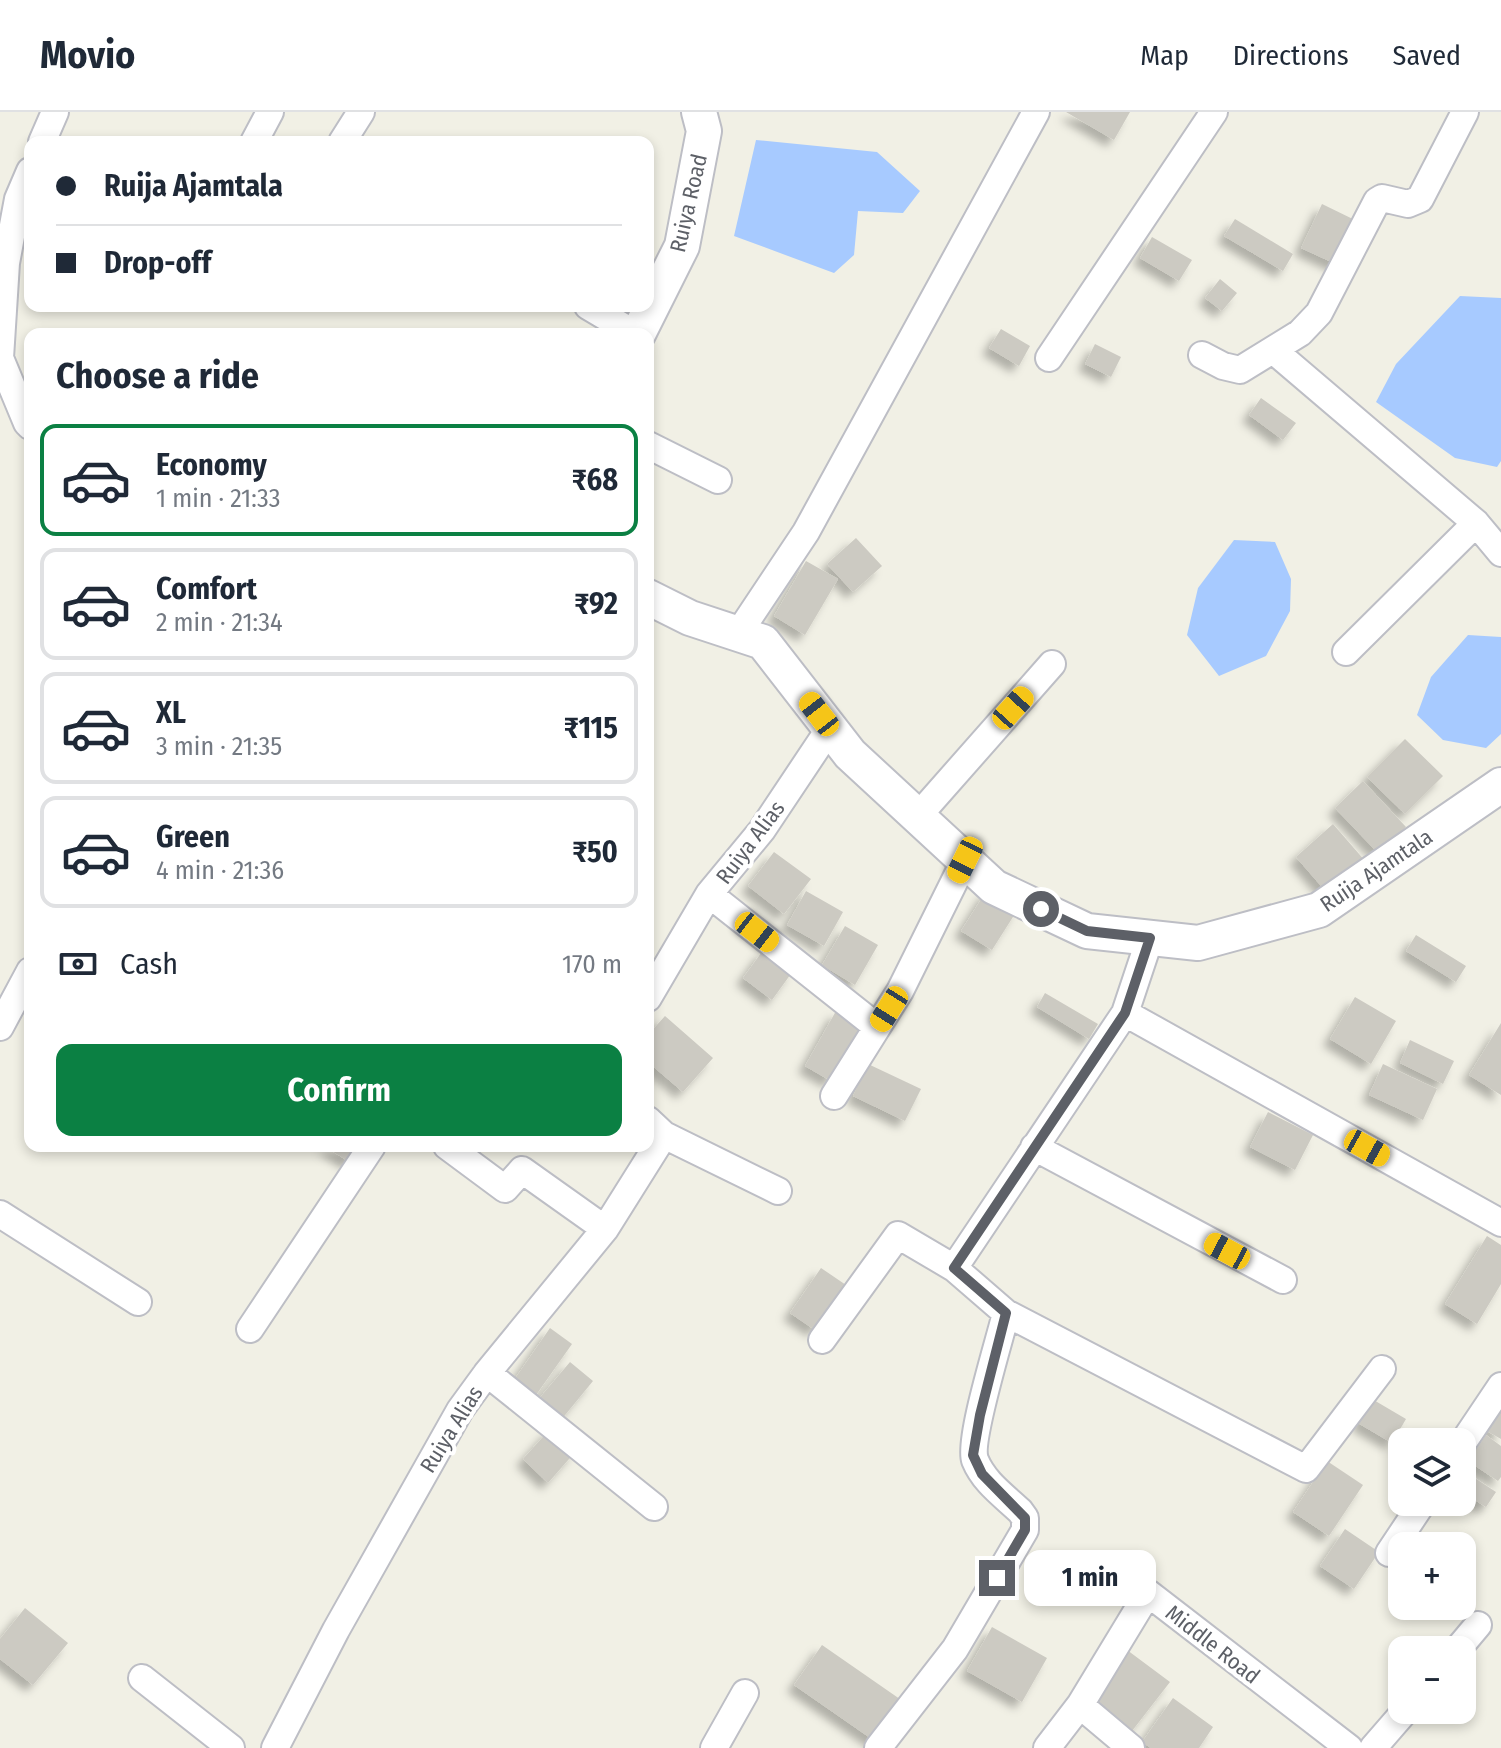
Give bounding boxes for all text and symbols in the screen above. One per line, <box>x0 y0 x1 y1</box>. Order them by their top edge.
text: Movio <box>40 32 135 78</box>
text: Map <box>1140 39 1189 72</box>
text: Directions <box>1233 39 1349 72</box>
text: Saved <box>1393 39 1461 72</box>
street label: Ruiya Road <box>664 151 713 255</box>
text: Ruija Ajamtala <box>104 168 283 204</box>
text: Drop-off <box>104 245 211 281</box>
text: Choose a ride <box>56 354 259 398</box>
icon: car <box>60 444 132 516</box>
text: Economy <box>156 447 267 483</box>
text: ₹68 <box>572 462 618 498</box>
text: 1 min · 21:33 <box>156 483 280 514</box>
icon: car <box>60 568 132 640</box>
text: Comfort <box>156 571 257 607</box>
text: ₹92 <box>574 586 618 622</box>
text: 2 min · 21:34 <box>156 607 283 638</box>
car <box>988 682 1038 734</box>
car <box>795 688 843 740</box>
icon: car <box>60 692 132 764</box>
text: XL <box>156 695 186 731</box>
text: ₹115 <box>564 710 618 746</box>
text: 3 min · 21:35 <box>156 731 282 762</box>
street label: Ruiya Alias <box>710 795 791 889</box>
icon: car <box>60 816 132 888</box>
text: Green <box>156 819 230 855</box>
street label: Ruija Ajamtala <box>1315 823 1437 918</box>
car <box>944 833 986 887</box>
text: ₹50 <box>572 834 618 870</box>
text: 4 min · 21:36 <box>156 855 284 886</box>
route start <box>1023 891 1059 927</box>
car <box>731 908 783 956</box>
icon: cash <box>56 942 100 986</box>
text: Cash <box>120 946 178 982</box>
text: 170 m <box>562 949 622 980</box>
car <box>866 982 912 1036</box>
button: Confirm <box>56 1044 622 1136</box>
car <box>1340 1126 1394 1170</box>
car <box>1200 1229 1254 1273</box>
street label: Ruiya Alias <box>414 1381 489 1478</box>
map controls <box>1388 1428 1476 1724</box>
button: layers <box>1388 1428 1476 1516</box>
button: + <box>1388 1532 1476 1620</box>
callout: 1 min <box>1025 1550 1157 1606</box>
route end <box>979 1560 1015 1596</box>
text: 1 min <box>1062 1562 1118 1593</box>
street label: Middle Road <box>1160 1599 1265 1690</box>
button: − <box>1388 1636 1476 1724</box>

